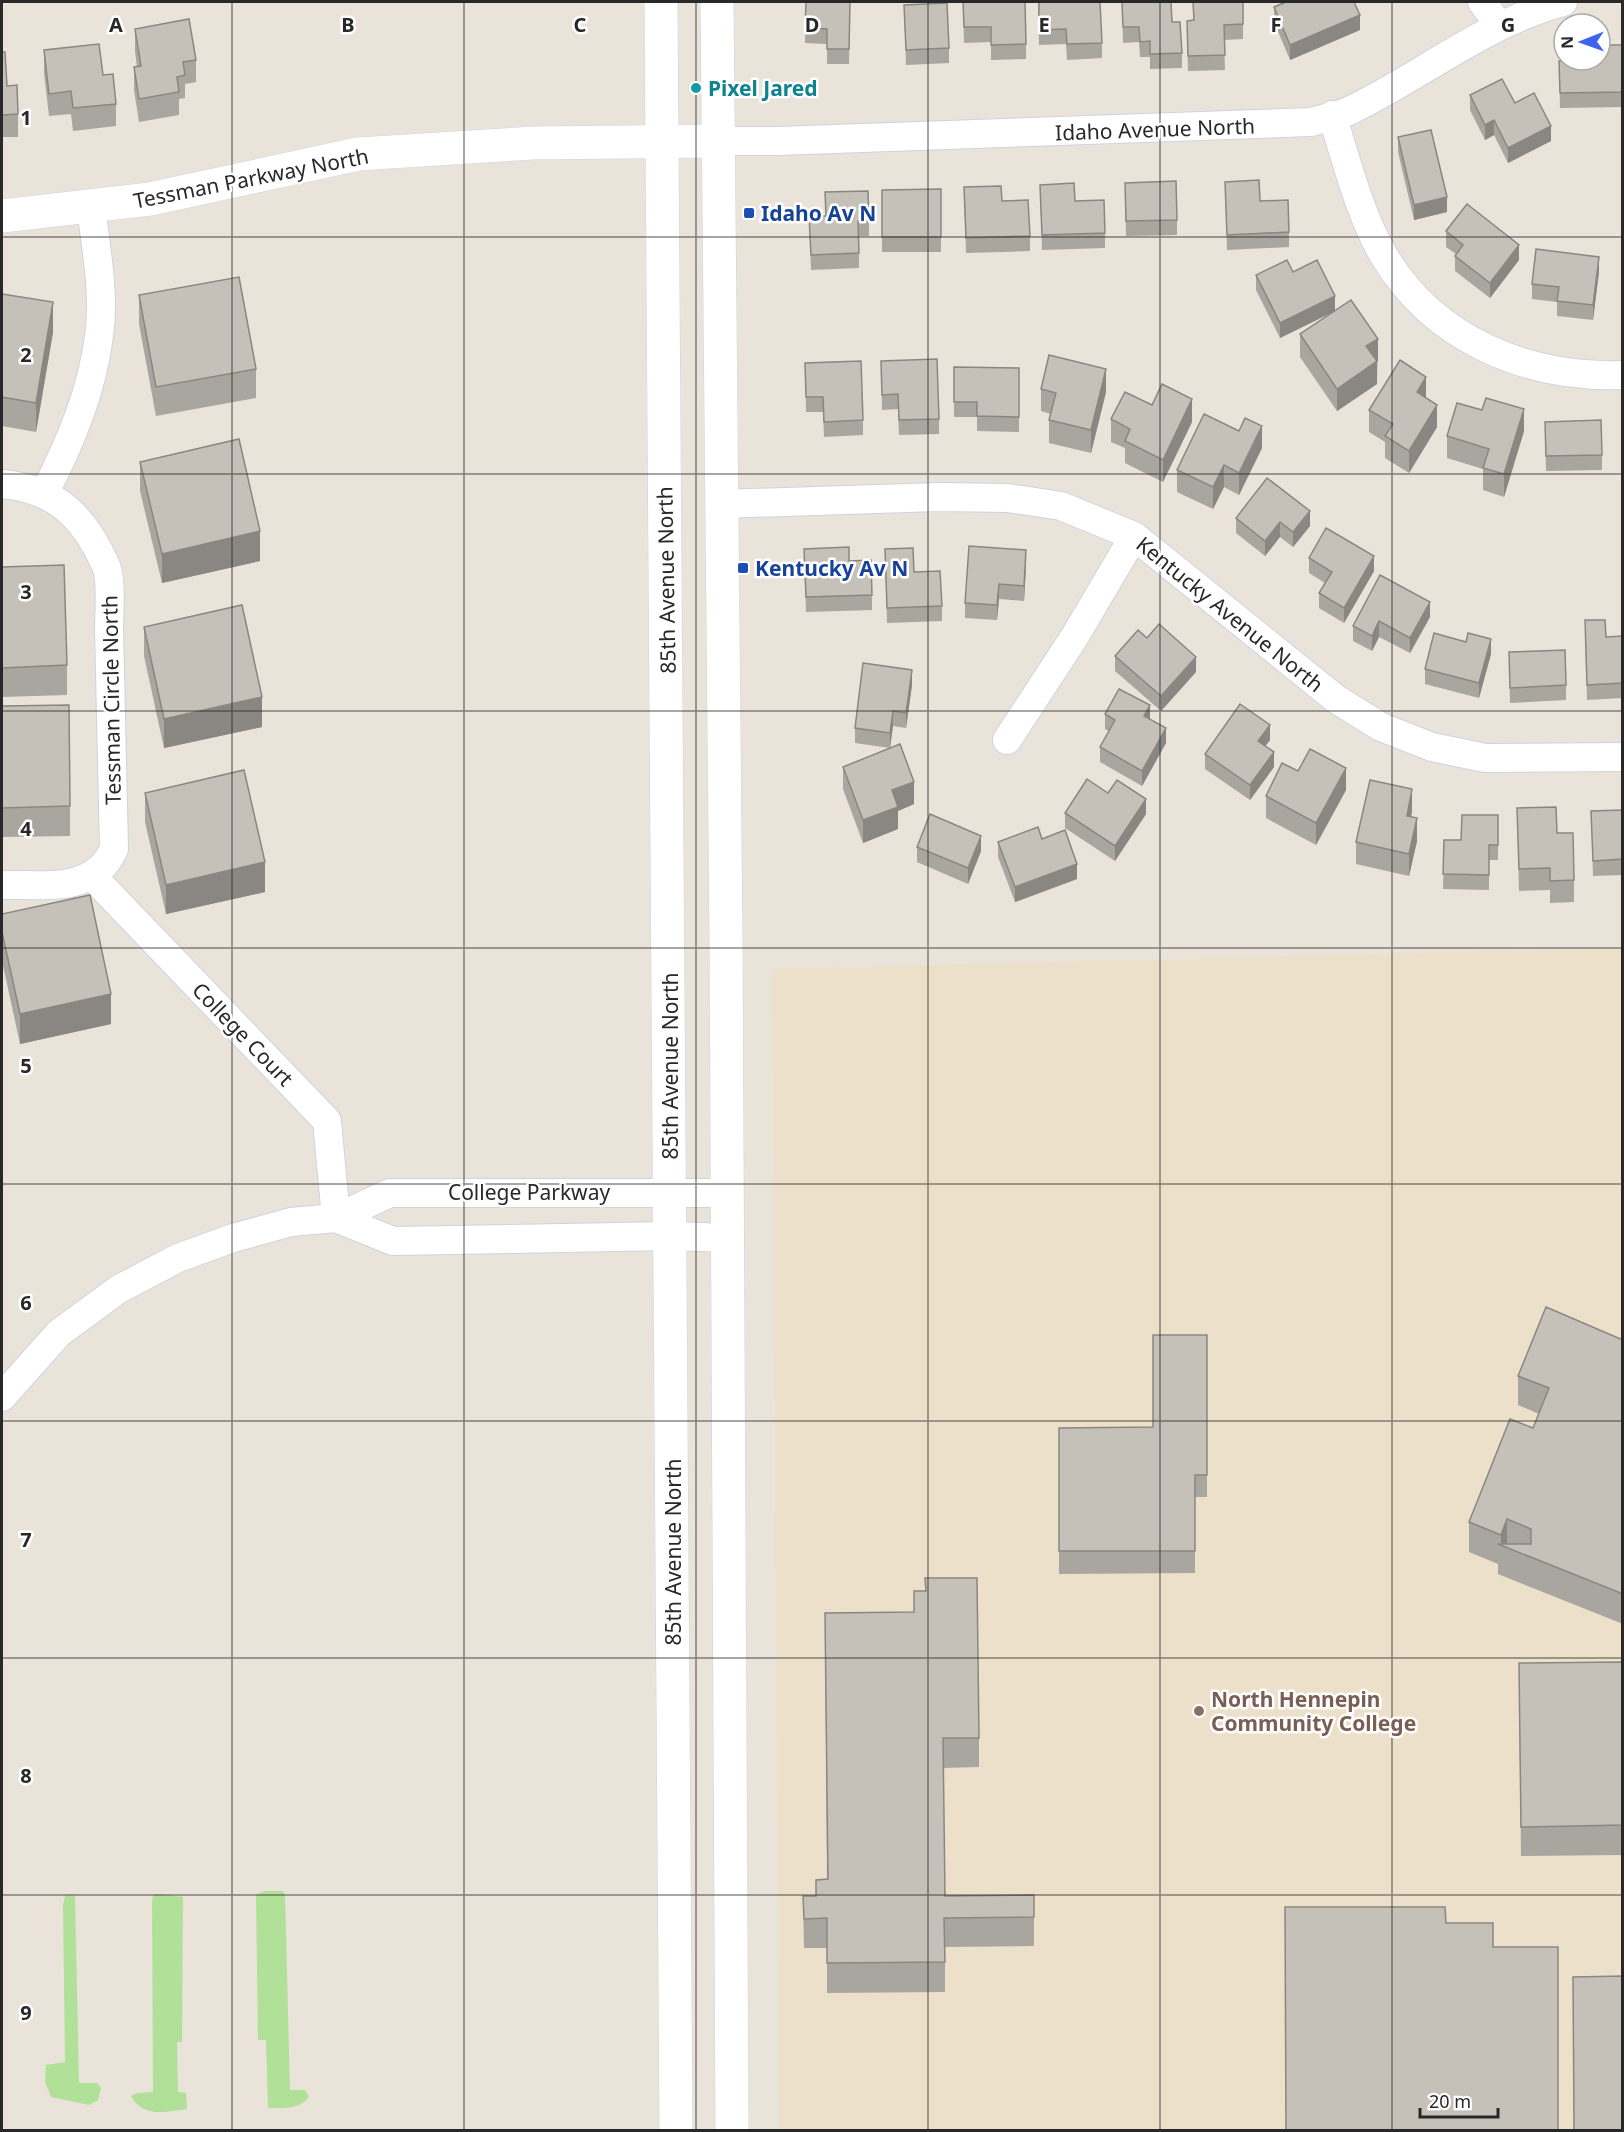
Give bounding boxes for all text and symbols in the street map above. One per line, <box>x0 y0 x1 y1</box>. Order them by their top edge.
text: A <box>109 11 123 38</box>
text: B <box>341 11 355 38</box>
text: C <box>574 11 587 38</box>
text: D <box>805 11 819 38</box>
text: E <box>1038 11 1050 38</box>
text: F <box>1271 11 1281 38</box>
text: G <box>1501 11 1515 38</box>
north arrow <box>1552 12 1612 72</box>
text: N <box>1556 36 1578 49</box>
place label: Pixel Jared <box>708 74 818 102</box>
marker: Pixel Jared <box>689 81 703 95</box>
text: 1 <box>20 104 32 131</box>
street label: Idaho Avenue North <box>1055 112 1255 146</box>
street label: Tessman Parkway North <box>131 141 371 215</box>
place label: Idaho Av N <box>761 199 876 227</box>
marker: Idaho Av N <box>742 206 756 220</box>
text: 2 <box>20 341 32 368</box>
street label: 85th Avenue North <box>650 486 682 674</box>
street label: Kentucky Avenue North <box>1131 530 1329 698</box>
place label: Kentucky Av N <box>755 554 908 582</box>
marker: Kentucky Av N <box>736 561 750 575</box>
text: 3 <box>20 578 32 605</box>
street label: Tessman Circle North <box>95 595 127 805</box>
text: 4 <box>20 815 32 842</box>
street label: 85th Avenue North <box>656 972 684 1160</box>
street label: College Court <box>186 976 300 1092</box>
text: 5 <box>20 1052 32 1079</box>
street label: College Parkway <box>448 1178 610 1206</box>
text: 6 <box>20 1289 32 1316</box>
street label: 85th Avenue North <box>659 1458 687 1646</box>
text: 7 <box>20 1526 32 1553</box>
place label: North Hennepin Community College <box>1211 1685 1416 1737</box>
marker: North Hennepin Community College <box>1192 1704 1206 1718</box>
text: 8 <box>20 1762 32 1789</box>
text: 9 <box>20 1999 32 2026</box>
scale bar <box>1420 2081 1498 2119</box>
text: 20 m <box>1429 2089 1471 2113</box>

